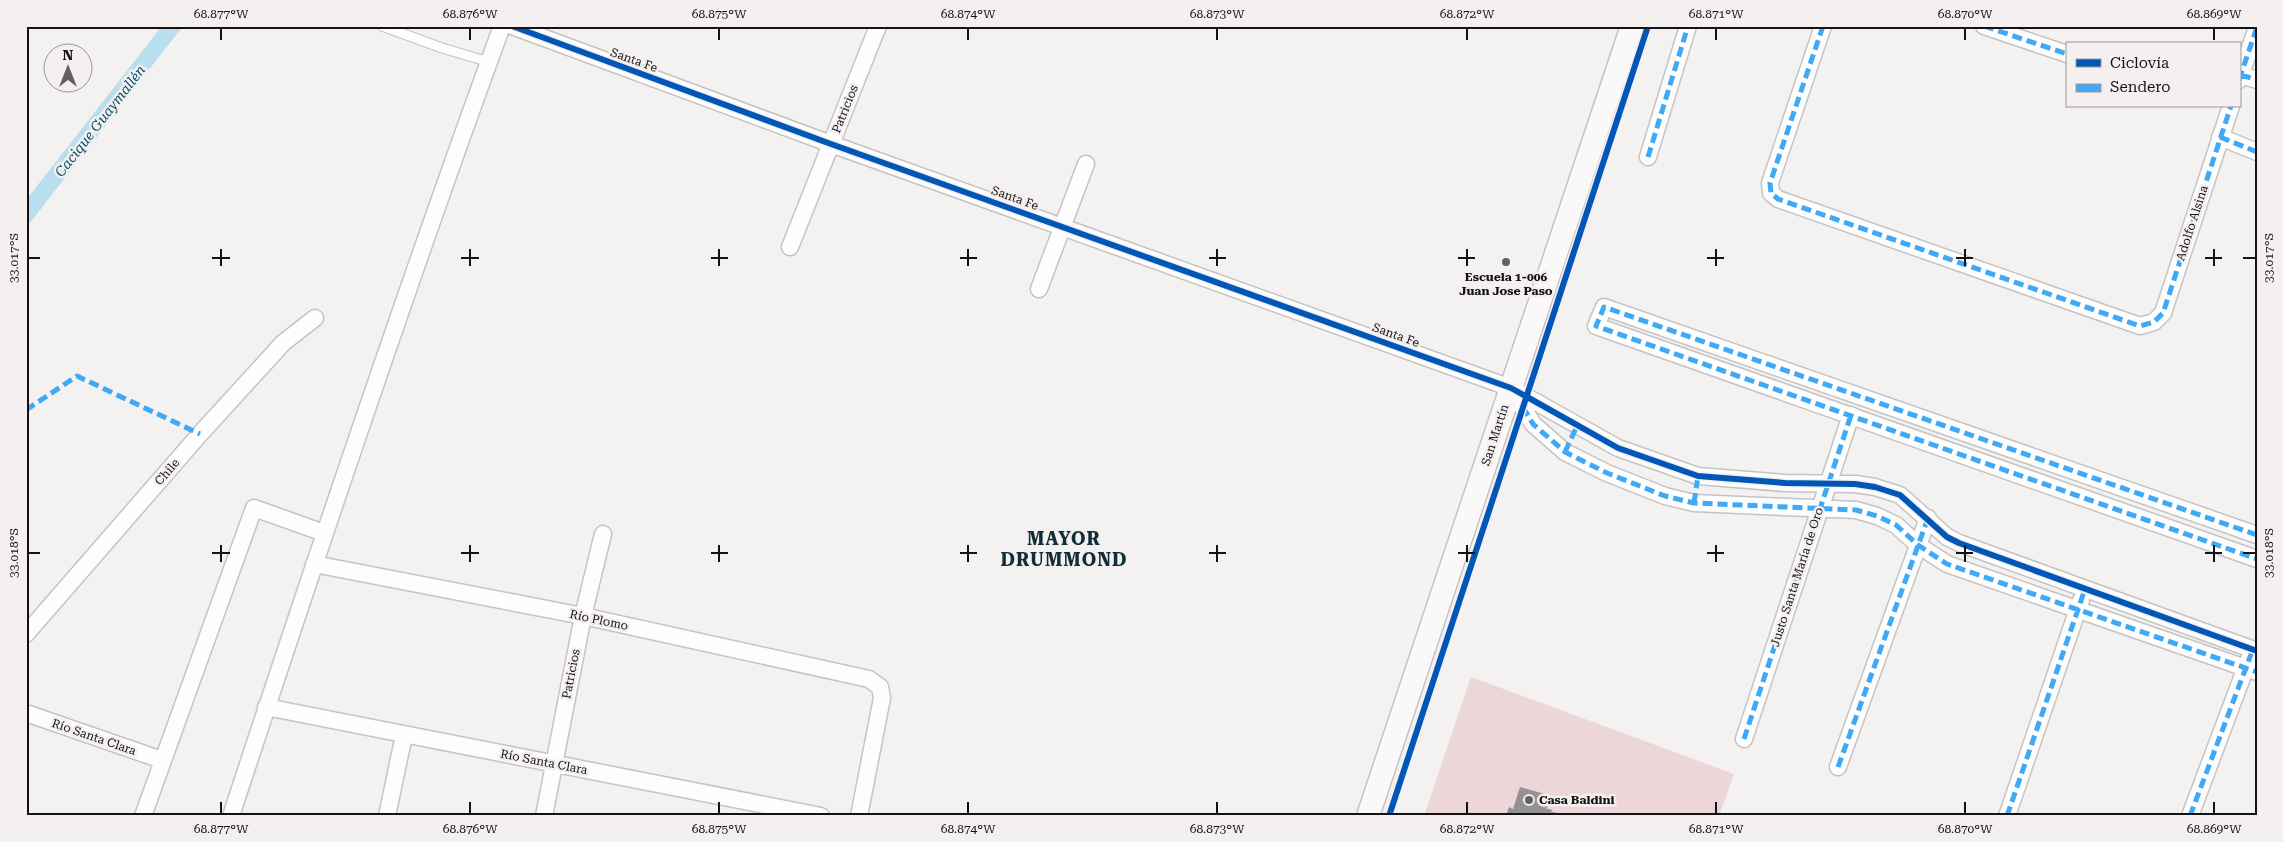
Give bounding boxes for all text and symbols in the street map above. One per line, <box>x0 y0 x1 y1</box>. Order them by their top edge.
text: 68.877°W <box>194 7 249 21</box>
text: 68.876°W <box>443 7 498 21</box>
text: 68.875°W <box>692 7 747 21</box>
text: 68.874°W <box>941 7 996 21</box>
text: 68.873°W <box>1190 7 1245 21</box>
text: 68.872°W <box>1440 7 1495 21</box>
text: 68.871°W <box>1689 7 1744 21</box>
text: 68.870°W <box>1938 7 1993 21</box>
text: 68.869°W <box>2187 7 2242 21</box>
north arrow <box>42 42 92 92</box>
legend <box>2066 42 2240 108</box>
street label: Santa Fe <box>609 45 660 75</box>
text: N <box>63 47 74 63</box>
text: Ciclovía <box>2110 54 2169 72</box>
water label: Cacique Guaymallén <box>51 62 149 180</box>
text: Sendero <box>2110 78 2171 96</box>
street label: Patricios <box>829 83 861 135</box>
street label: Santa Fe <box>990 183 1041 213</box>
street label: Adolfo Alsina <box>2173 183 2211 262</box>
text: 33.017°S <box>7 233 21 283</box>
text: 33.017°S <box>2262 233 2276 283</box>
marker: Escuela 1-006 Juan Jose Paso <box>1500 256 1512 268</box>
place label: Escuela 1-006 Juan Jose Paso <box>1459 270 1553 298</box>
street label: Santa Fe <box>1371 320 1422 350</box>
street label: San Martín <box>1478 402 1512 468</box>
street label: Chile <box>152 456 183 488</box>
street label: Justo Santa María de Oro <box>1768 506 1826 648</box>
text: 33.018°S <box>7 528 21 578</box>
district label: MAYOR DRUMMOND <box>1001 528 1127 570</box>
text: 33.018°S <box>2262 528 2276 578</box>
street label: Río Plomo <box>568 607 630 633</box>
street label: Patricios <box>559 648 583 700</box>
street label: Río Santa Clara <box>50 716 139 758</box>
street label: Río Santa Clara <box>499 747 589 777</box>
place label: Casa Baldini <box>1539 793 1614 807</box>
marker: Casa Baldini <box>1523 794 1535 806</box>
text: 68.877°W <box>194 822 249 836</box>
text: 68.876°W <box>443 822 498 836</box>
text: 68.875°W <box>692 822 747 836</box>
text: 68.874°W <box>941 822 996 836</box>
text: 68.873°W <box>1190 822 1245 836</box>
text: 68.872°W <box>1440 822 1495 836</box>
text: 68.871°W <box>1689 822 1744 836</box>
text: 68.870°W <box>1938 822 1993 836</box>
text: 68.869°W <box>2187 822 2242 836</box>

